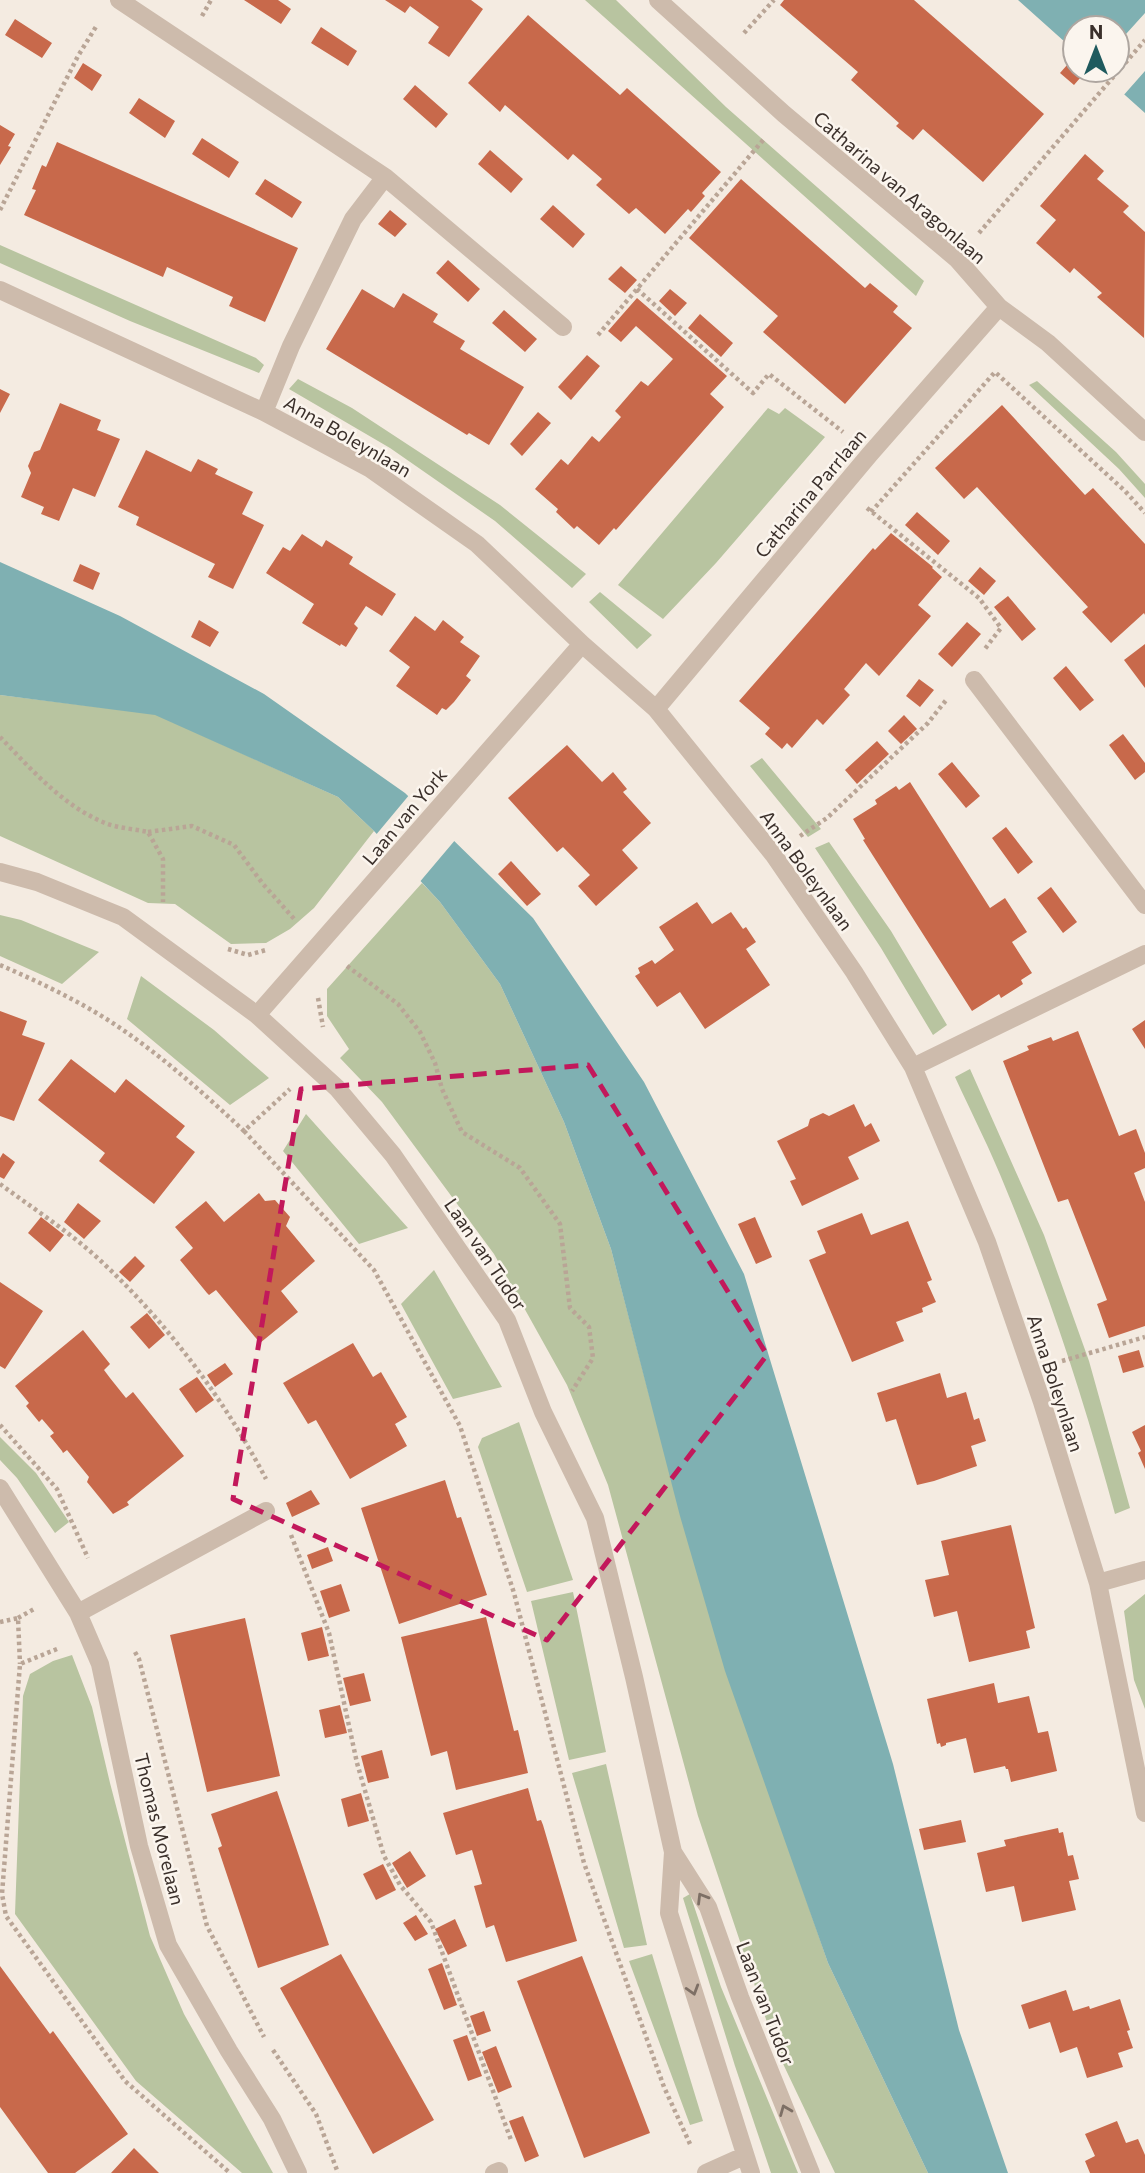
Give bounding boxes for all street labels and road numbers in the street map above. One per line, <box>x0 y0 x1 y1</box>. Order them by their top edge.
street label: Catharina van Aragonlaan <box>809 106 991 268</box>
street label: Anna Boleynlaan <box>280 390 416 482</box>
street label: Catharina Parrlaan <box>749 424 871 562</box>
street label: Laan van York <box>357 763 451 869</box>
street label: Anna Boleynlaan <box>756 805 858 935</box>
street label: Laan van Tudor <box>440 1194 532 1315</box>
street label: Anna Boleynlaan <box>1023 1311 1089 1455</box>
street label: Thomas Morelaan <box>130 1751 190 1907</box>
street label: Laan van Tudor <box>732 1938 800 2068</box>

